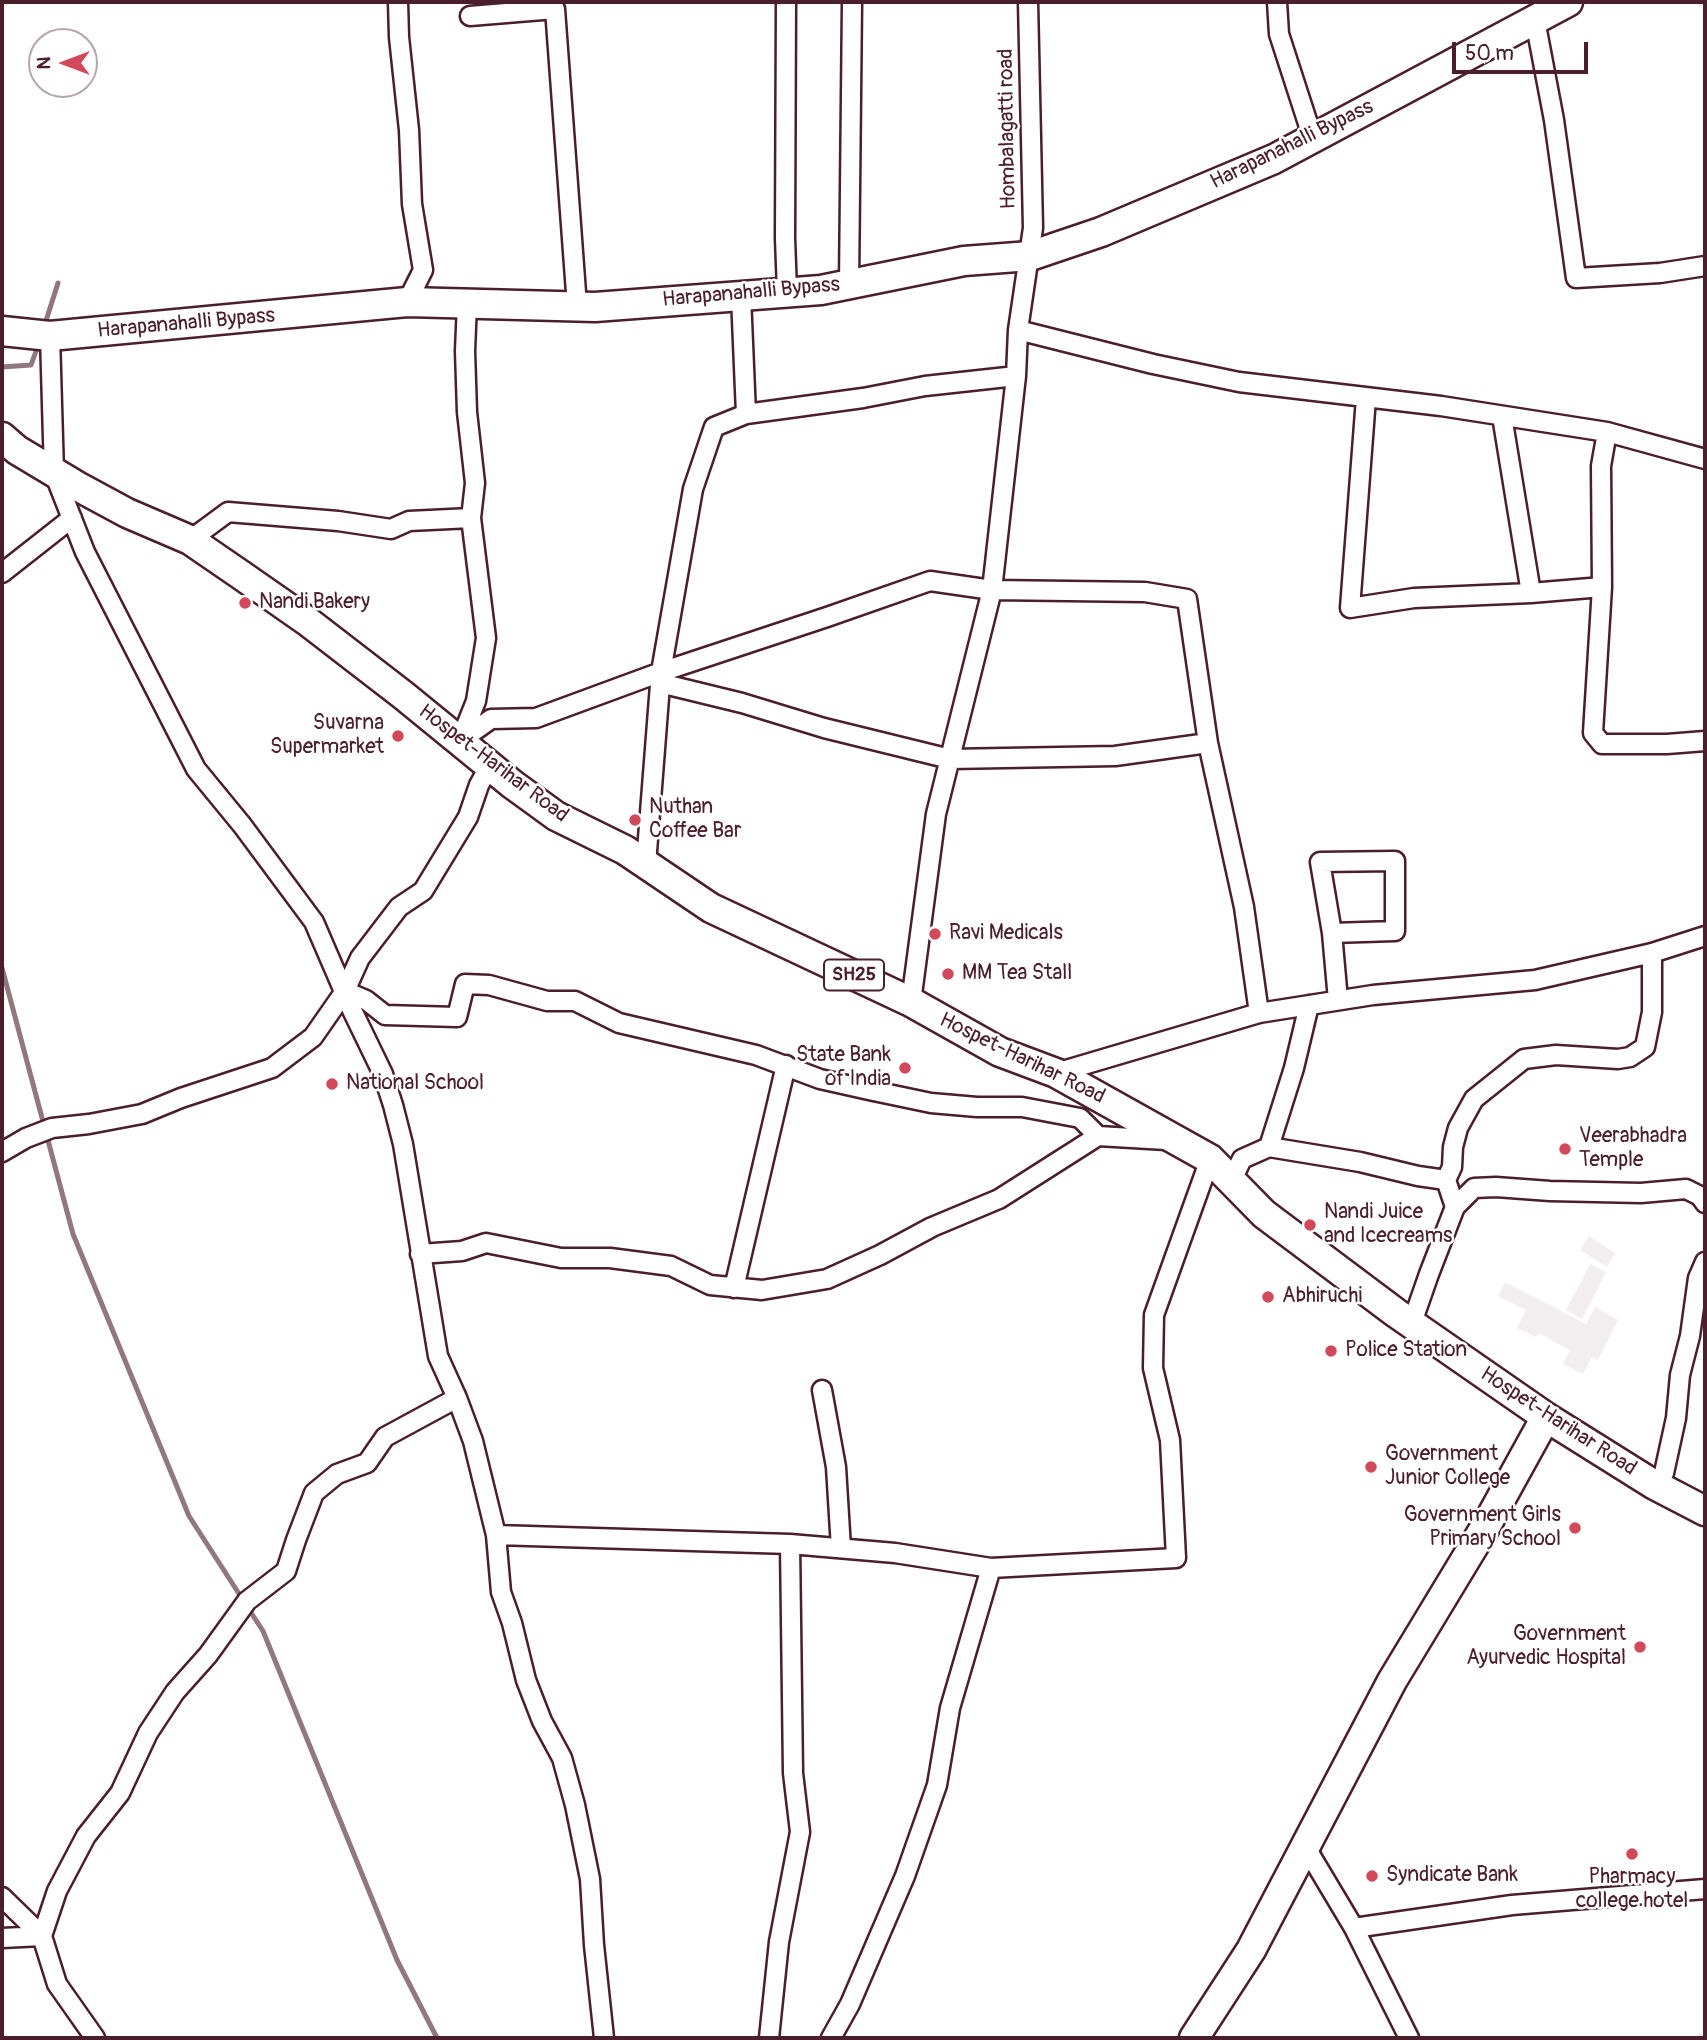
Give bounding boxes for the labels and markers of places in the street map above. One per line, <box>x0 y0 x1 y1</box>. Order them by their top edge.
place label: Nandi Bakery <box>259 590 370 616</box>
marker: Nandi Bakery <box>237 595 253 611</box>
place label: Suvarna Supermarket <box>270 711 384 761</box>
marker: Suvarna Supermarket <box>390 728 406 744</box>
place label: Nuthan Coffee Bar <box>649 795 741 845</box>
marker: Nuthan Coffee Bar <box>627 812 643 828</box>
place label: Ravi Medicals <box>949 921 1063 947</box>
marker: Ravi Medicals <box>927 926 943 942</box>
place label: MM Tea Stall <box>962 961 1072 987</box>
marker: MM Tea Stall <box>940 966 956 982</box>
place label: State Bank of India <box>796 1043 891 1093</box>
marker: State Bank of India <box>897 1060 913 1076</box>
place label: National School <box>346 1071 484 1097</box>
marker: National School <box>324 1076 340 1092</box>
place label: Veerabhadra Temple <box>1579 1124 1687 1174</box>
marker: Veerabhadra Temple <box>1557 1141 1573 1157</box>
place label: Nandi Juice and Icecreams <box>1324 1200 1452 1250</box>
marker: Nandi Juice and Icecreams <box>1302 1217 1318 1233</box>
place label: Abhiruchi <box>1282 1284 1362 1310</box>
marker: Abhiruchi <box>1260 1289 1276 1305</box>
place label: Police Station <box>1345 1338 1467 1364</box>
marker: Police Station <box>1323 1343 1339 1359</box>
place label: Government Junior College <box>1385 1442 1510 1492</box>
marker: Government Junior College <box>1363 1459 1379 1475</box>
place label: Government Girls Primary School <box>1404 1503 1561 1553</box>
marker: Government Girls Primary School <box>1567 1520 1583 1536</box>
place label: Government Ayurvedic Hospital <box>1466 1622 1626 1672</box>
marker: Government Ayurvedic Hospital <box>1632 1639 1648 1655</box>
marker: Pharmacy college hotel <box>1624 1846 1640 1862</box>
place label: Syndicate Bank <box>1386 1863 1518 1889</box>
place label: Pharmacy college hotel <box>1576 1865 1688 1915</box>
marker: Syndicate Bank <box>1364 1868 1380 1884</box>

